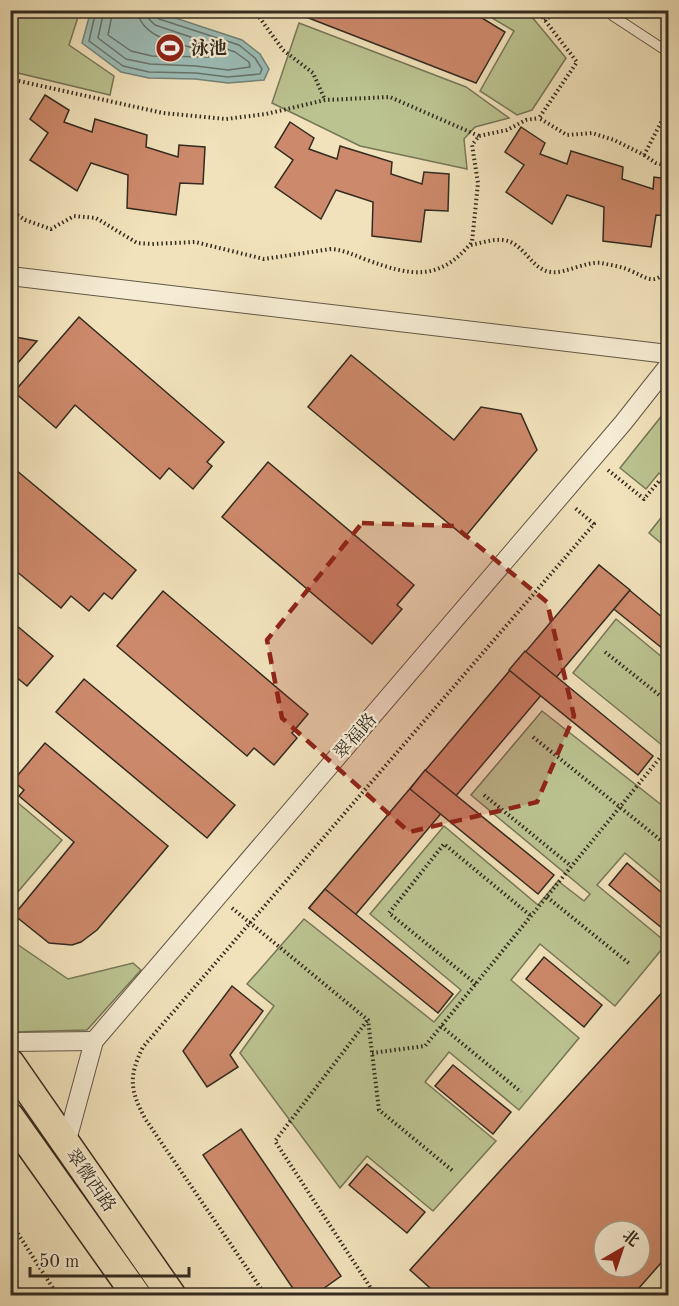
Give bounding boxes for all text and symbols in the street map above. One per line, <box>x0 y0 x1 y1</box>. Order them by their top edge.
sports icon: 泳池 <box>154 32 186 64</box>
place label: 泳池 <box>191 38 227 58</box>
street label: 翠福路 <box>330 709 380 763</box>
street label: 翠微西路 <box>62 1145 120 1215</box>
north arrow <box>592 1219 652 1279</box>
text: 北 <box>619 1226 643 1250</box>
scale bar <box>30 1240 189 1278</box>
text: 50 m <box>39 1253 79 1271</box>

